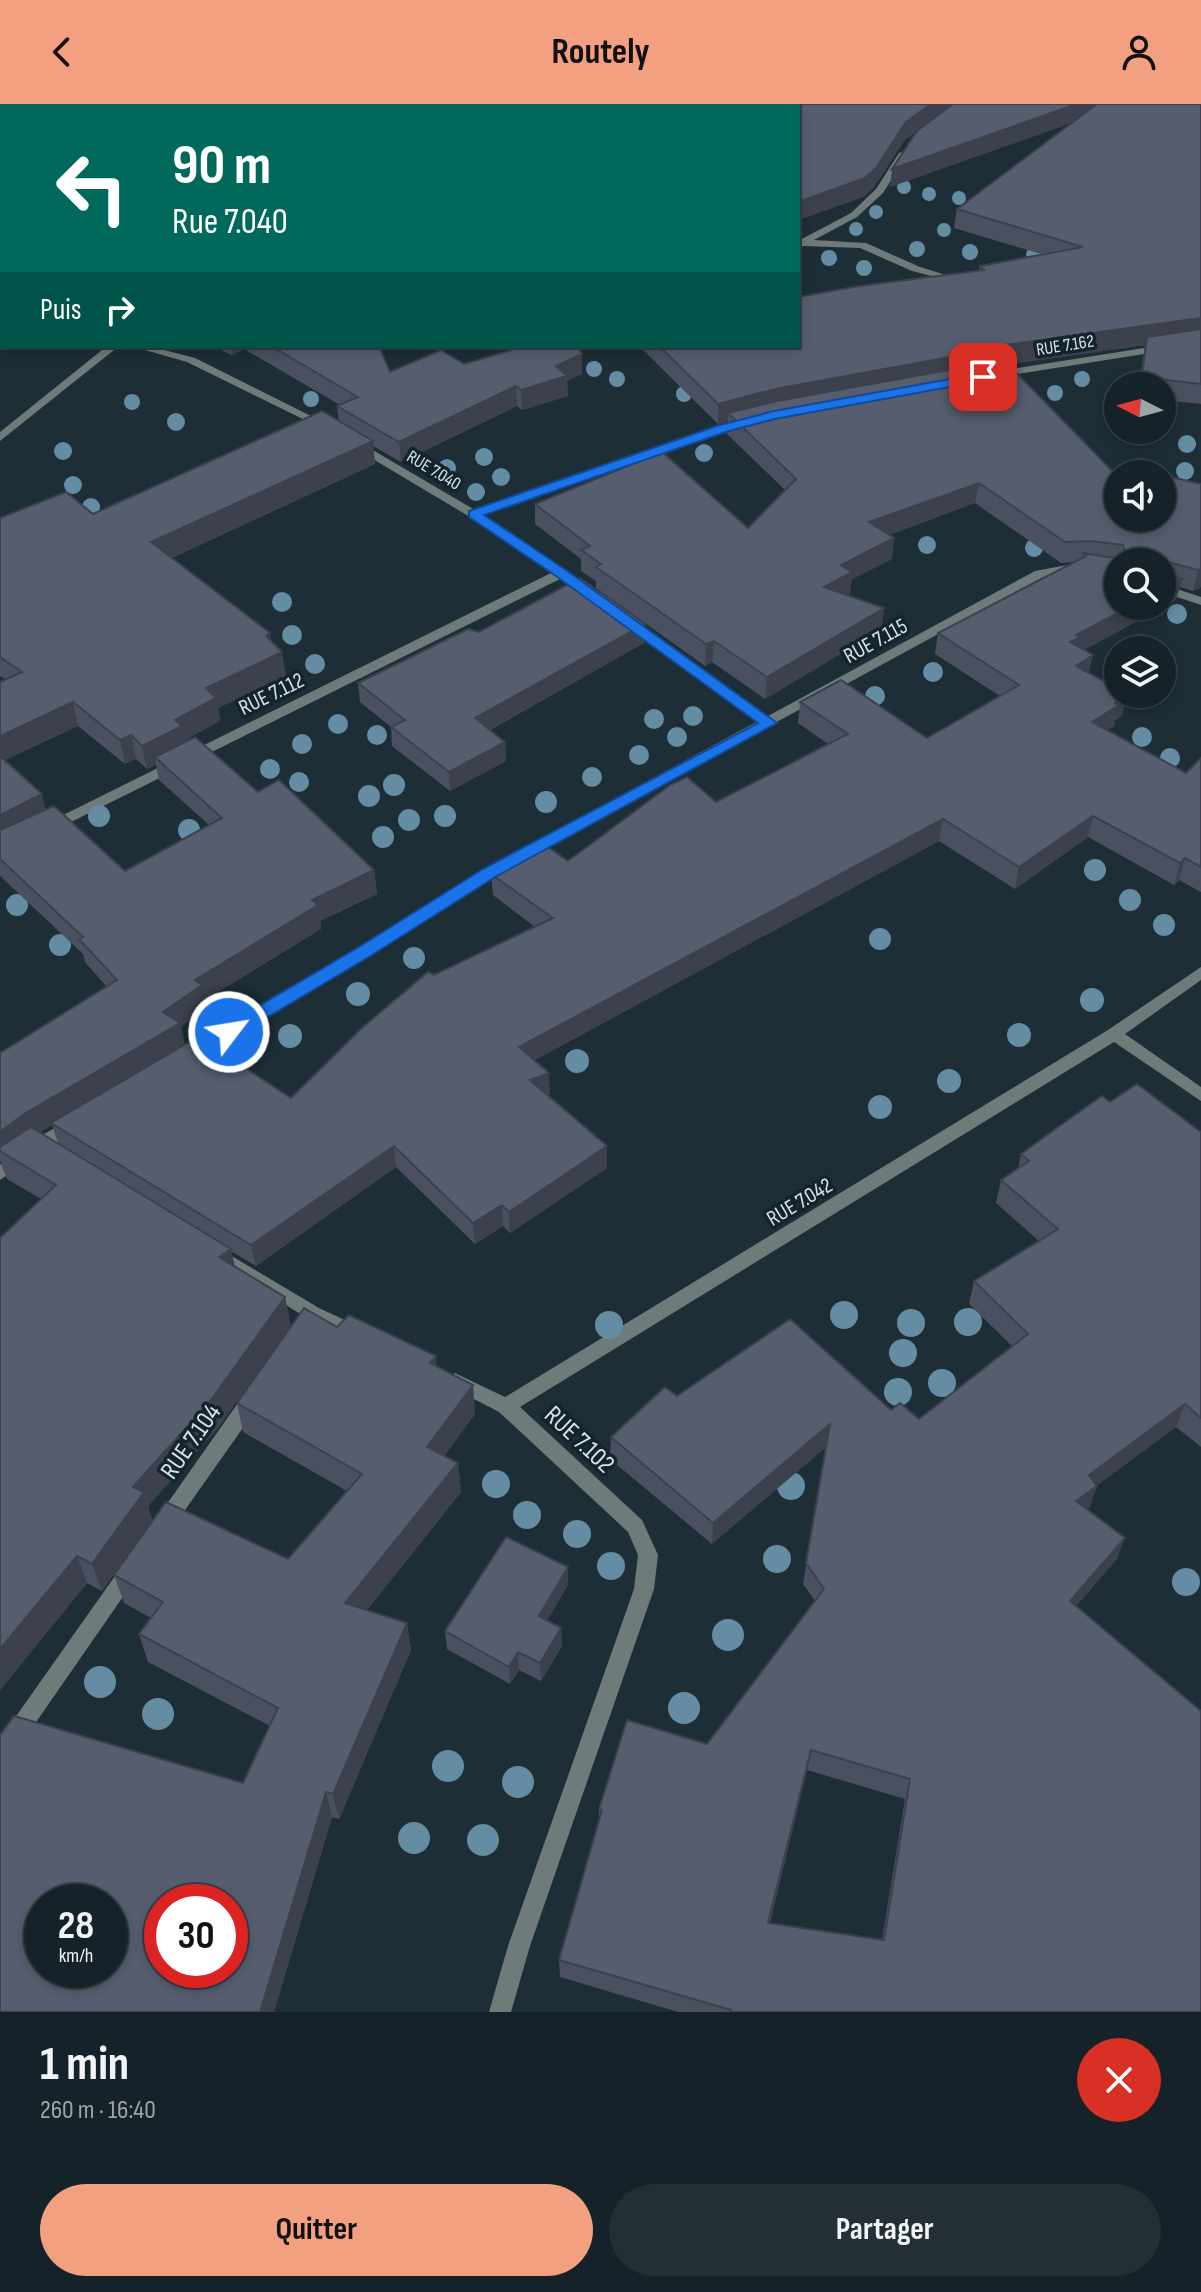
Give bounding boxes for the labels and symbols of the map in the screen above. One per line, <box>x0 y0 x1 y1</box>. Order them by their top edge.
street label: RUE 7.162 <box>1035 331 1096 360</box>
pin <box>949 343 1017 411</box>
north arrow <box>1104 372 1176 444</box>
street label: RUE 7.040 <box>403 446 465 495</box>
street label: RUE 7.115 <box>839 613 913 670</box>
street label: RUE 7.112 <box>235 667 309 722</box>
position arrow <box>187 990 271 1074</box>
street label: RUE 7.042 <box>762 1172 838 1232</box>
street label: RUE 7.104 <box>154 1398 228 1485</box>
street label: RUE 7.102 <box>538 1400 620 1480</box>
speed limit sign: 30 <box>144 1884 248 1988</box>

